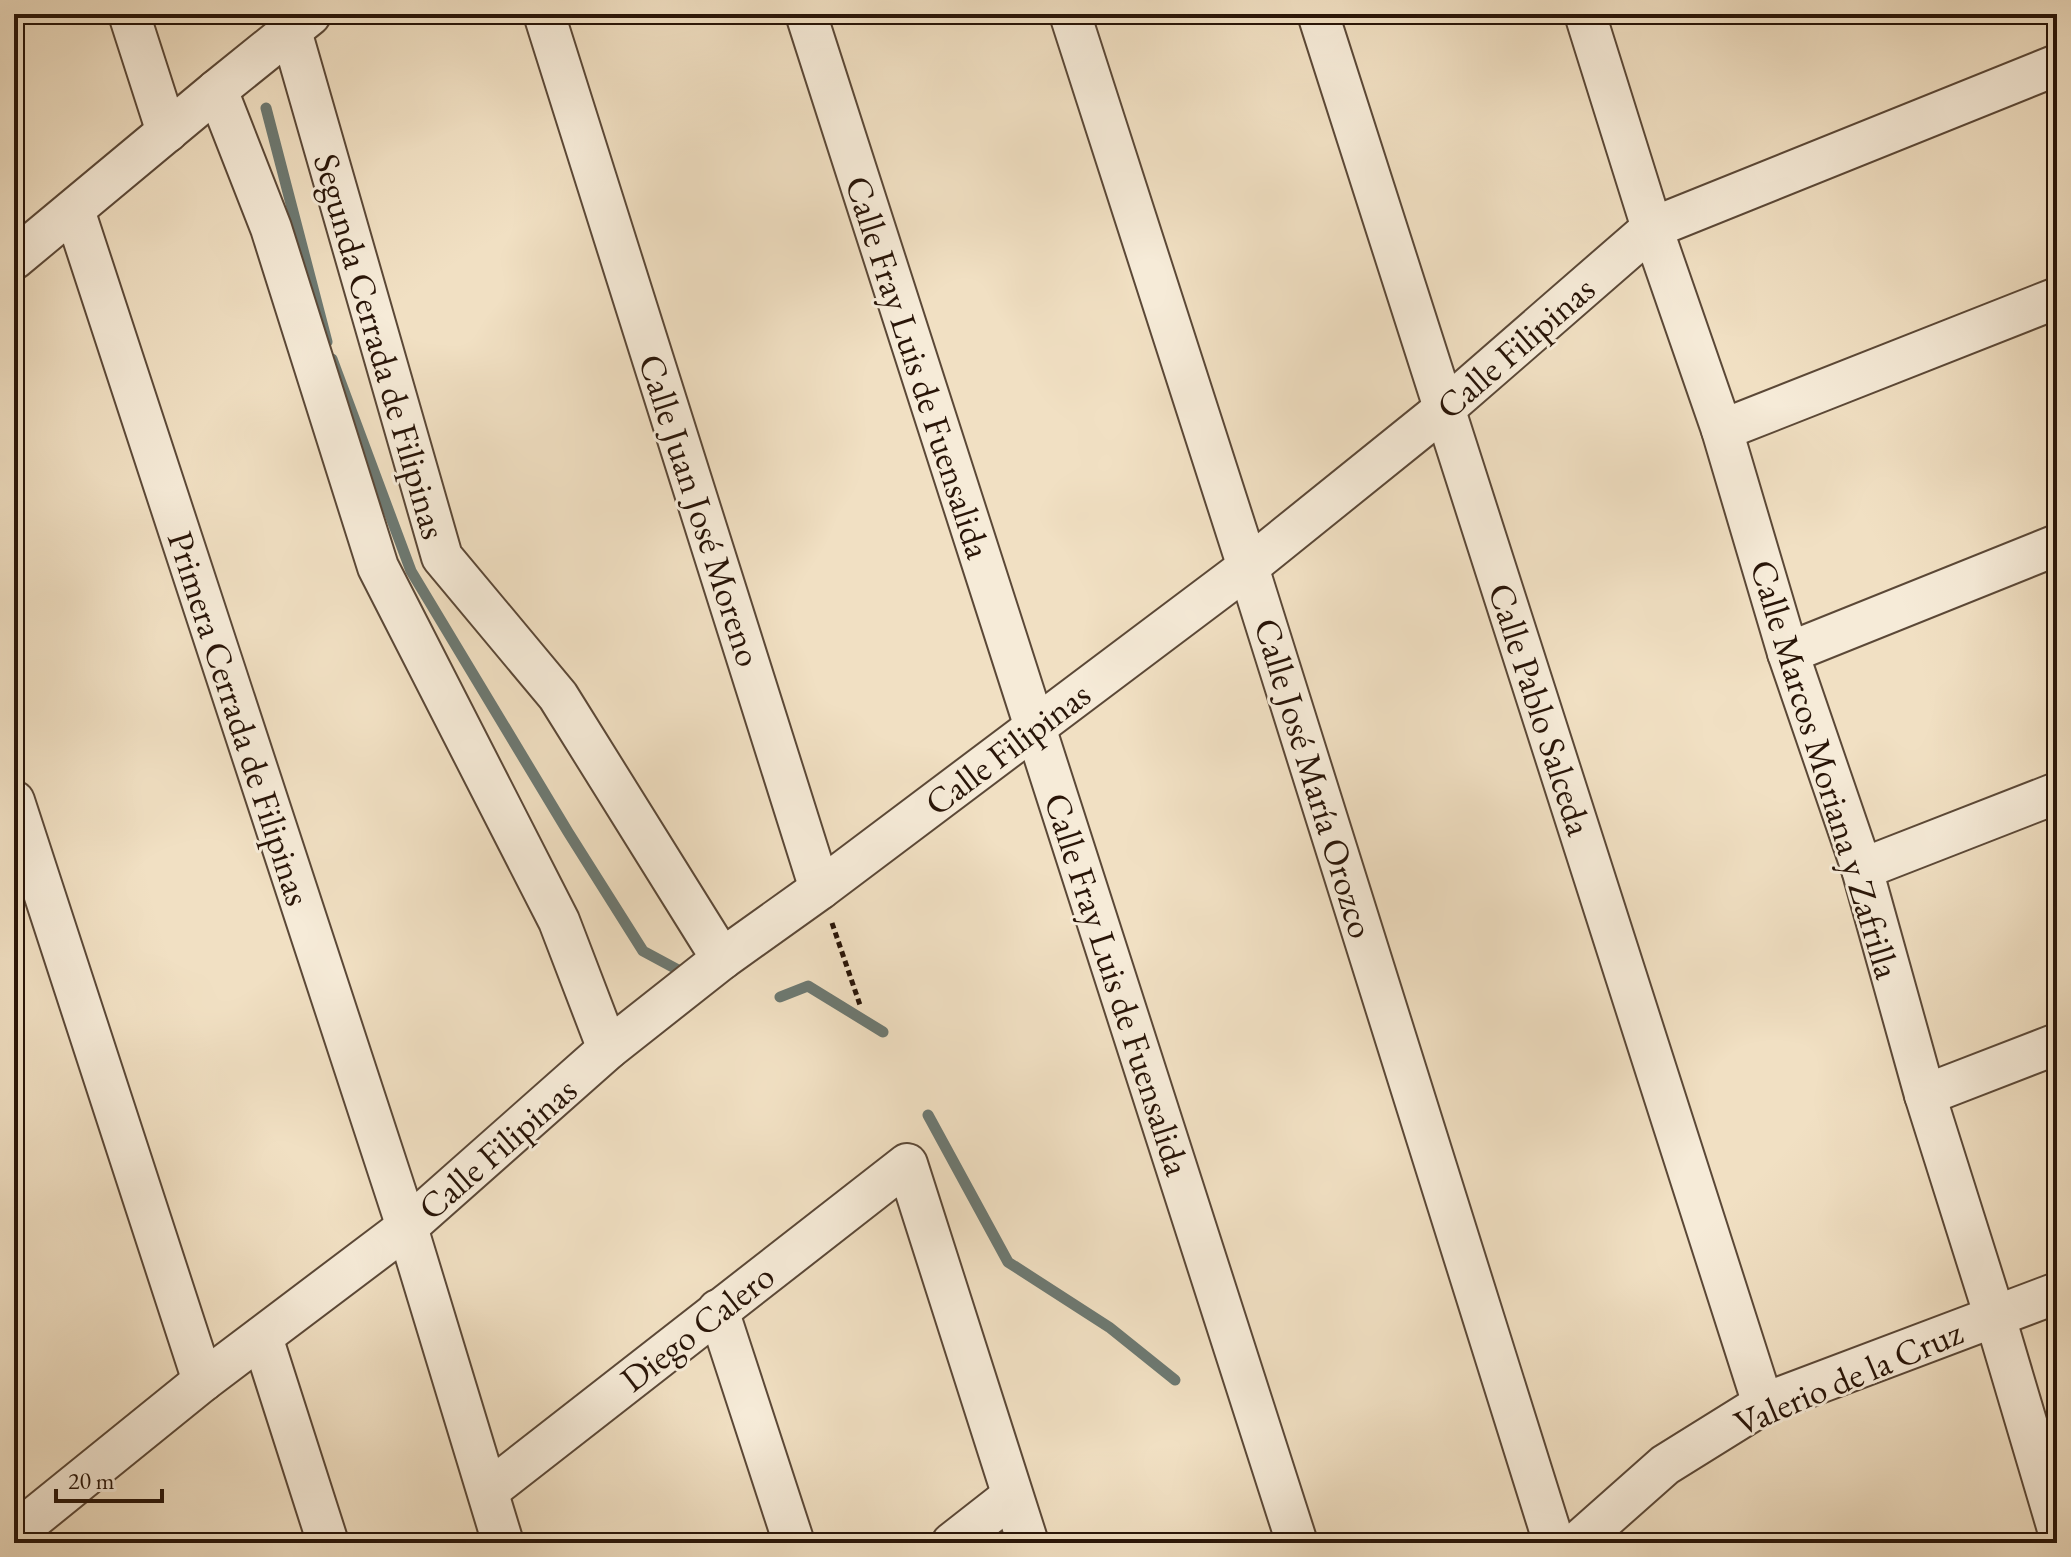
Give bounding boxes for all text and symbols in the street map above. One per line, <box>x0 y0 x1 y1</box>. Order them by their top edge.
street label: Segunda Cerrada de Filipinas <box>303 148 458 544</box>
street label: Calle Fray Luis de Fuensalida <box>834 170 1003 565</box>
street label: Calle Filipinas <box>1426 265 1605 429</box>
street label: Calle Juan José Moreno <box>628 348 773 672</box>
street label: Primera Cerrada de Filipinas <box>157 525 322 911</box>
street label: Calle Marcos Moriana y Zafrilla <box>1739 554 1912 985</box>
street label: Calle Pablo Salceda <box>1478 577 1604 842</box>
street label: Calle José María Orozco <box>1244 613 1386 944</box>
street label: Calle Filipinas <box>915 671 1100 826</box>
street label: Calle Fray Luis de Fuensalida <box>1033 787 1202 1182</box>
street label: Calle Filipinas <box>408 1066 587 1230</box>
street label: Diego Calero <box>611 1252 784 1402</box>
street label: Valerio de la Cruz <box>1727 1308 1970 1447</box>
scale bar <box>56 1453 162 1503</box>
text: 20 m <box>68 1465 115 1496</box>

